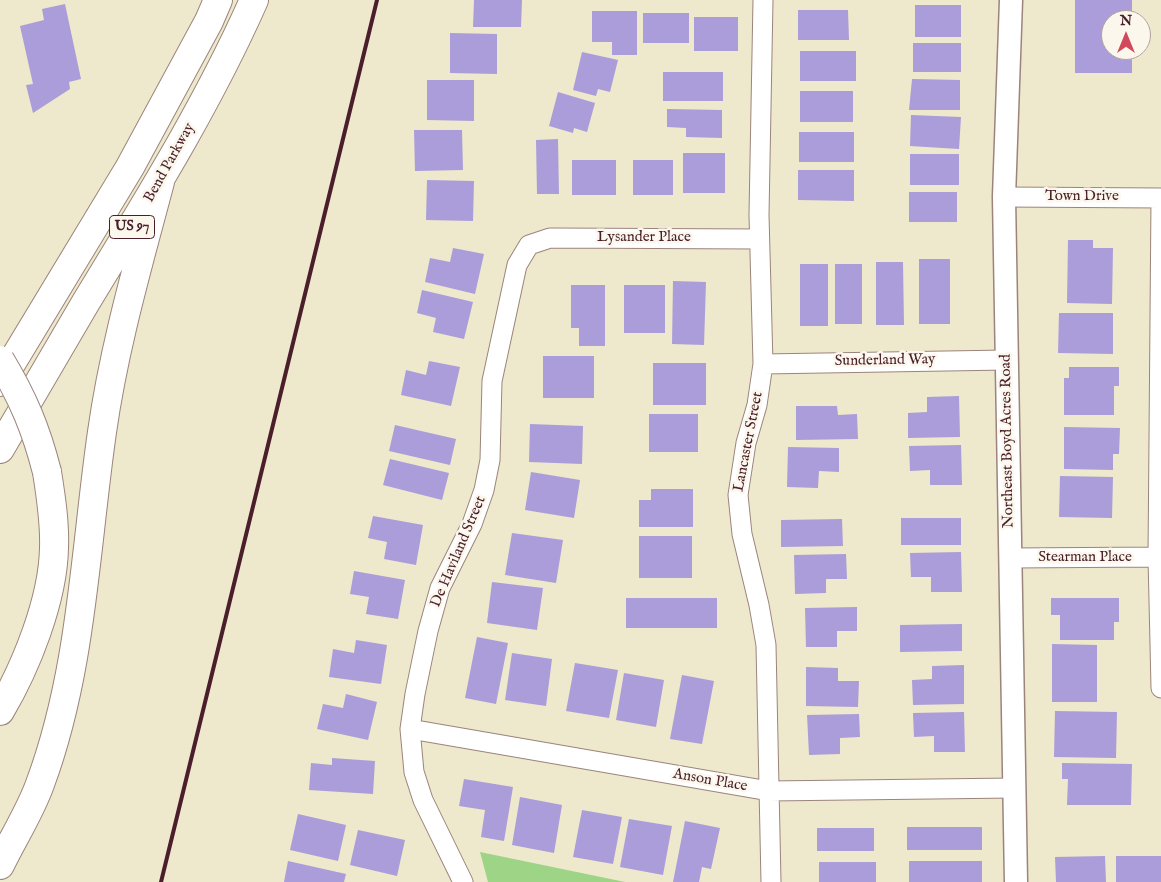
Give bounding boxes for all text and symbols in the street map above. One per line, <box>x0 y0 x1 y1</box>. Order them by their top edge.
north arrow <box>1101 10 1151 60</box>
text: N <box>1120 12 1132 30</box>
street label: Bend Parkway <box>141 120 199 206</box>
street label: Town Drive <box>1045 188 1119 206</box>
road number: US 97 <box>110 216 154 238</box>
street label: Lysander Place <box>597 229 691 247</box>
street label: Sunderland Way <box>834 351 936 371</box>
street label: Northeast Boyd Acres Road <box>997 354 1019 528</box>
street label: Lancaster Street <box>730 391 768 493</box>
street label: De Haviland Street <box>427 494 491 610</box>
street label: Stearman Place <box>1038 549 1132 567</box>
street label: Anson Place <box>671 766 749 796</box>

